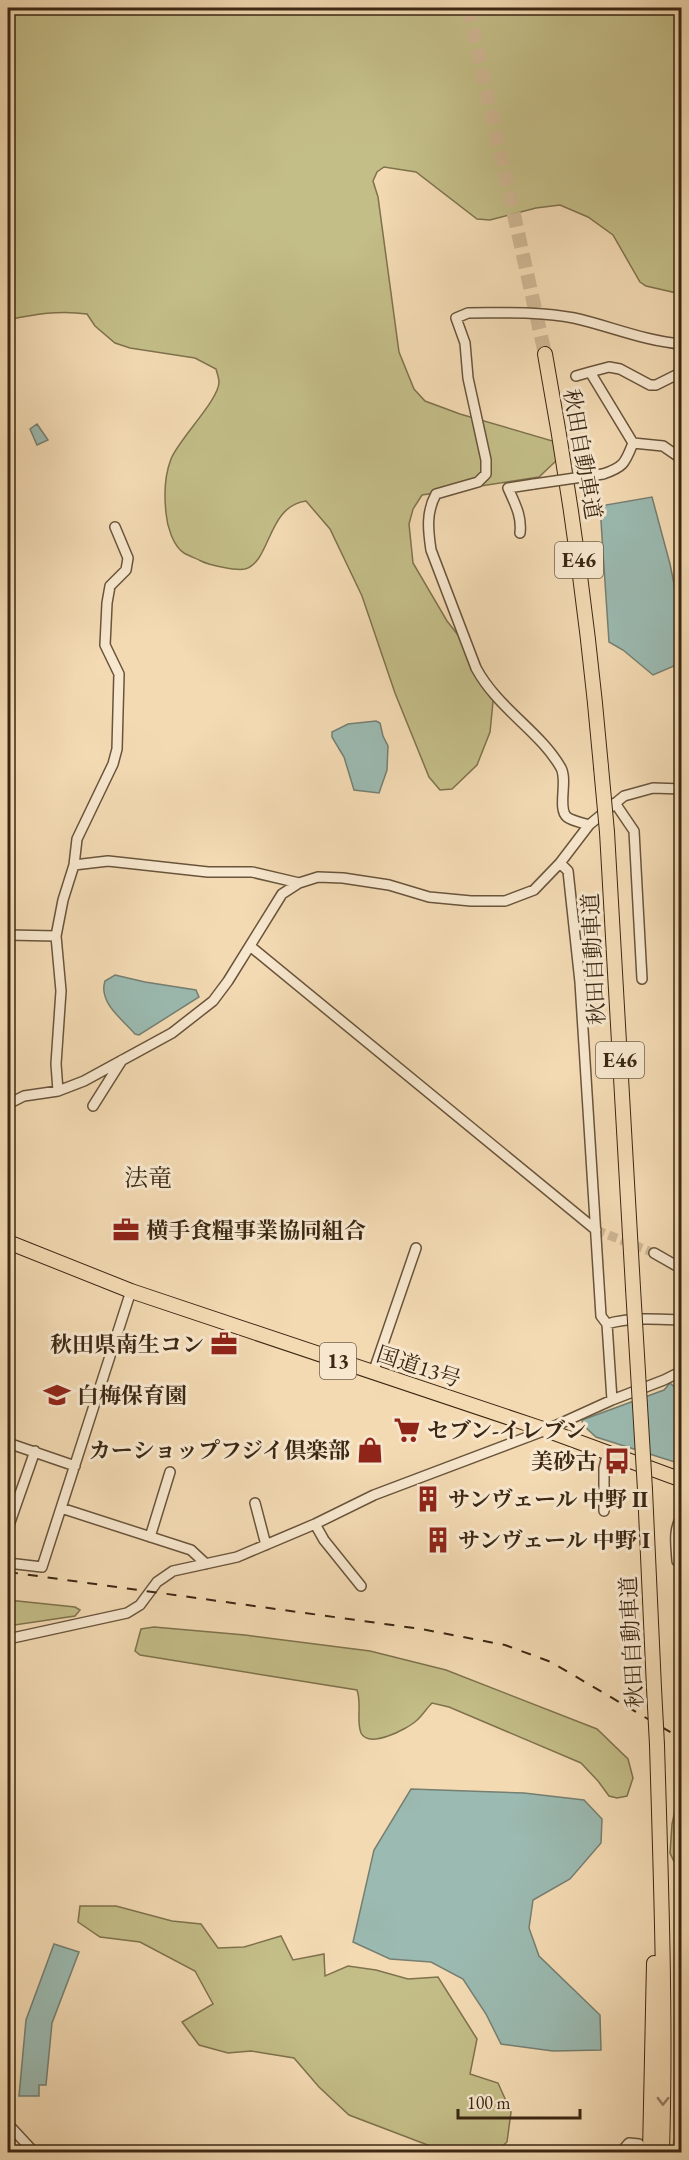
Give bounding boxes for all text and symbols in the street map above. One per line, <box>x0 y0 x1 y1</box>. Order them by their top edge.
street label: 秋田自動車道 <box>557 387 608 522</box>
road number: E46 <box>555 542 603 578</box>
street label: 秋田自動車道 <box>576 892 611 1026</box>
road number: E46 <box>596 1042 644 1078</box>
district label: 法竜 <box>124 1162 172 1193</box>
office icon: 横手食糧事業協同組合 <box>111 1215 141 1245</box>
place label: 横手食糧事業協同組合 <box>146 1216 366 1245</box>
office icon: 秋田県南生コン <box>209 1329 239 1359</box>
place label: 秋田県南生コン <box>50 1330 204 1359</box>
street label: 国道13号 <box>373 1339 465 1394</box>
road number: 13 <box>320 1343 356 1379</box>
school or university icon: 白梅保育園 <box>42 1380 72 1410</box>
place label: 白梅保育園 <box>77 1381 187 1410</box>
supermarket icon: セブン-イレブン <box>392 1415 422 1445</box>
place label: セブン-イレブン <box>427 1416 586 1445</box>
shop icon: カーショップフジイ倶楽部 <box>355 1435 385 1465</box>
place label: カーショップフジイ倶楽部 <box>89 1436 350 1465</box>
bus stop icon: 美砂古 <box>602 1446 632 1476</box>
place label: 美砂古 <box>531 1447 597 1476</box>
building icon: サンヴェール 中野 II <box>413 1484 443 1514</box>
place label: サンヴェール 中野 II <box>448 1485 648 1514</box>
building icon: サンヴェール 中野 I <box>423 1525 453 1555</box>
place label: サンヴェール 中野 I <box>458 1526 650 1555</box>
street label: 秋田自動車道 <box>614 1575 649 1709</box>
scale bar <box>458 2082 580 2120</box>
text: 100 m <box>467 2091 511 2114</box>
one-way arrow <box>657 2097 669 2106</box>

